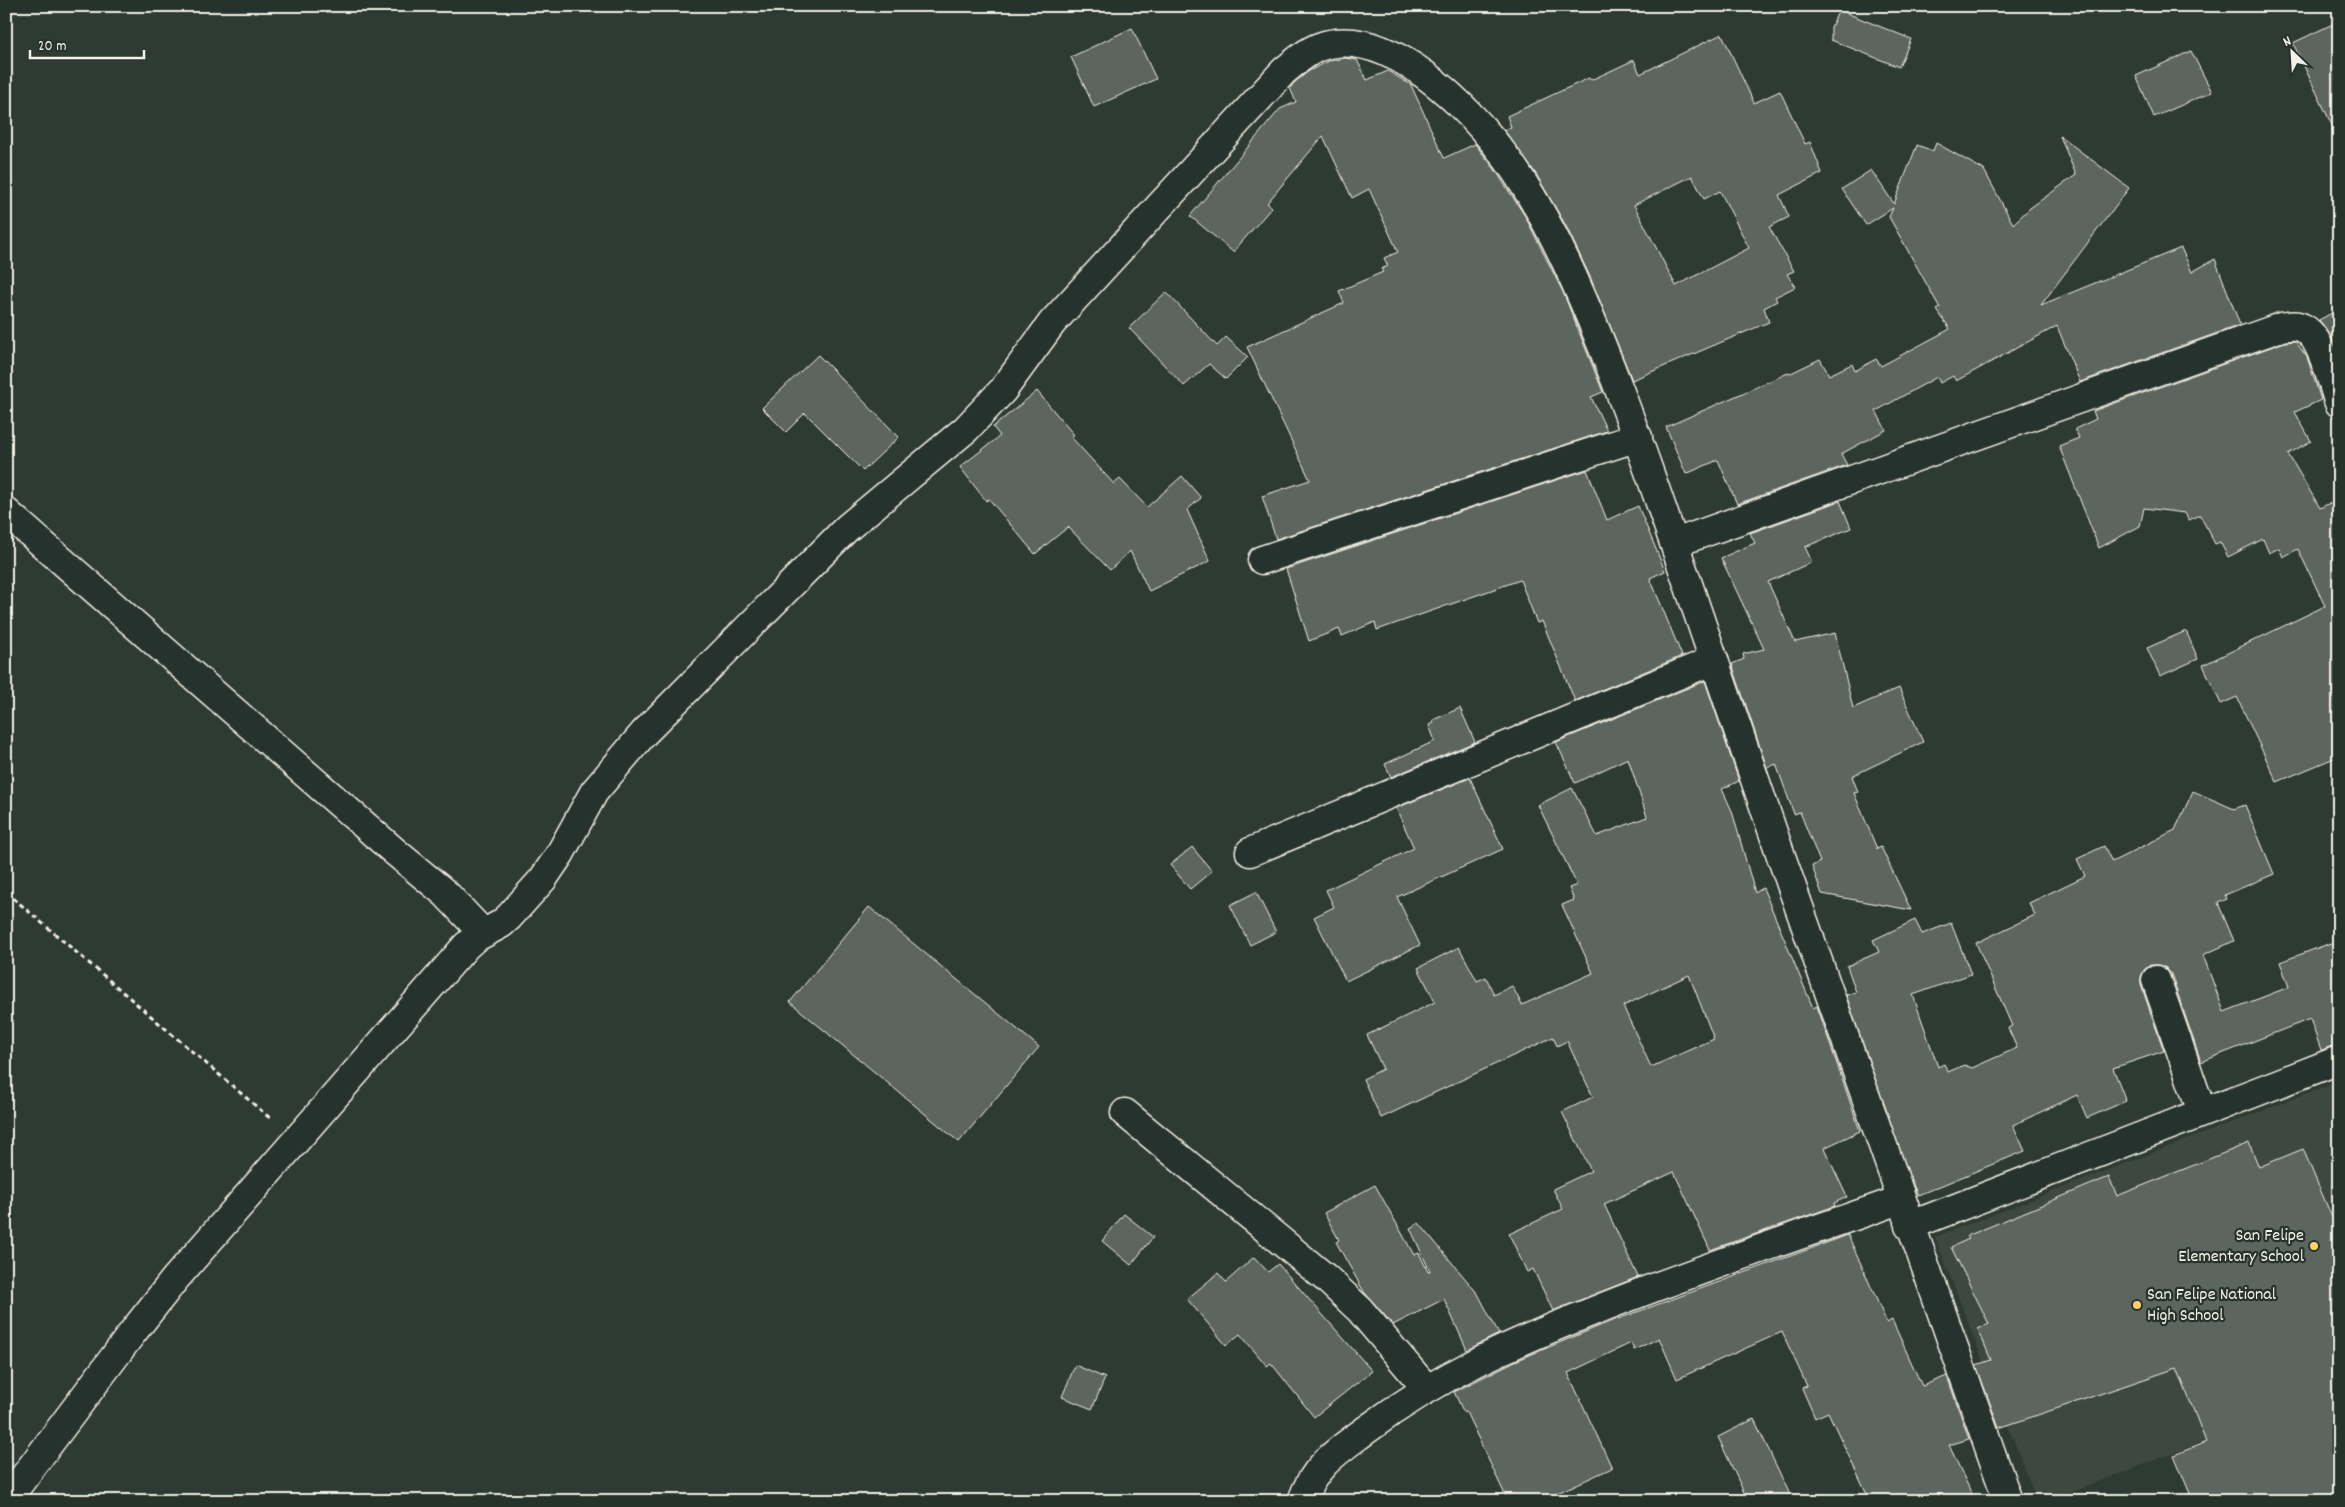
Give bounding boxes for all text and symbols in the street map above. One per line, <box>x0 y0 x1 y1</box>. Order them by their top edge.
scale bar <box>30 28 144 60</box>
north arrow <box>2268 28 2318 78</box>
text: N <box>2280 31 2295 53</box>
text: 20 m <box>38 36 66 58</box>
place label: San Felipe Elementary School <box>2178 1224 2305 1270</box>
marker: San Felipe Elementary School <box>2308 1240 2320 1252</box>
place label: San Felipe National High School <box>2147 1283 2277 1329</box>
marker: San Felipe National High School <box>2131 1299 2143 1311</box>

